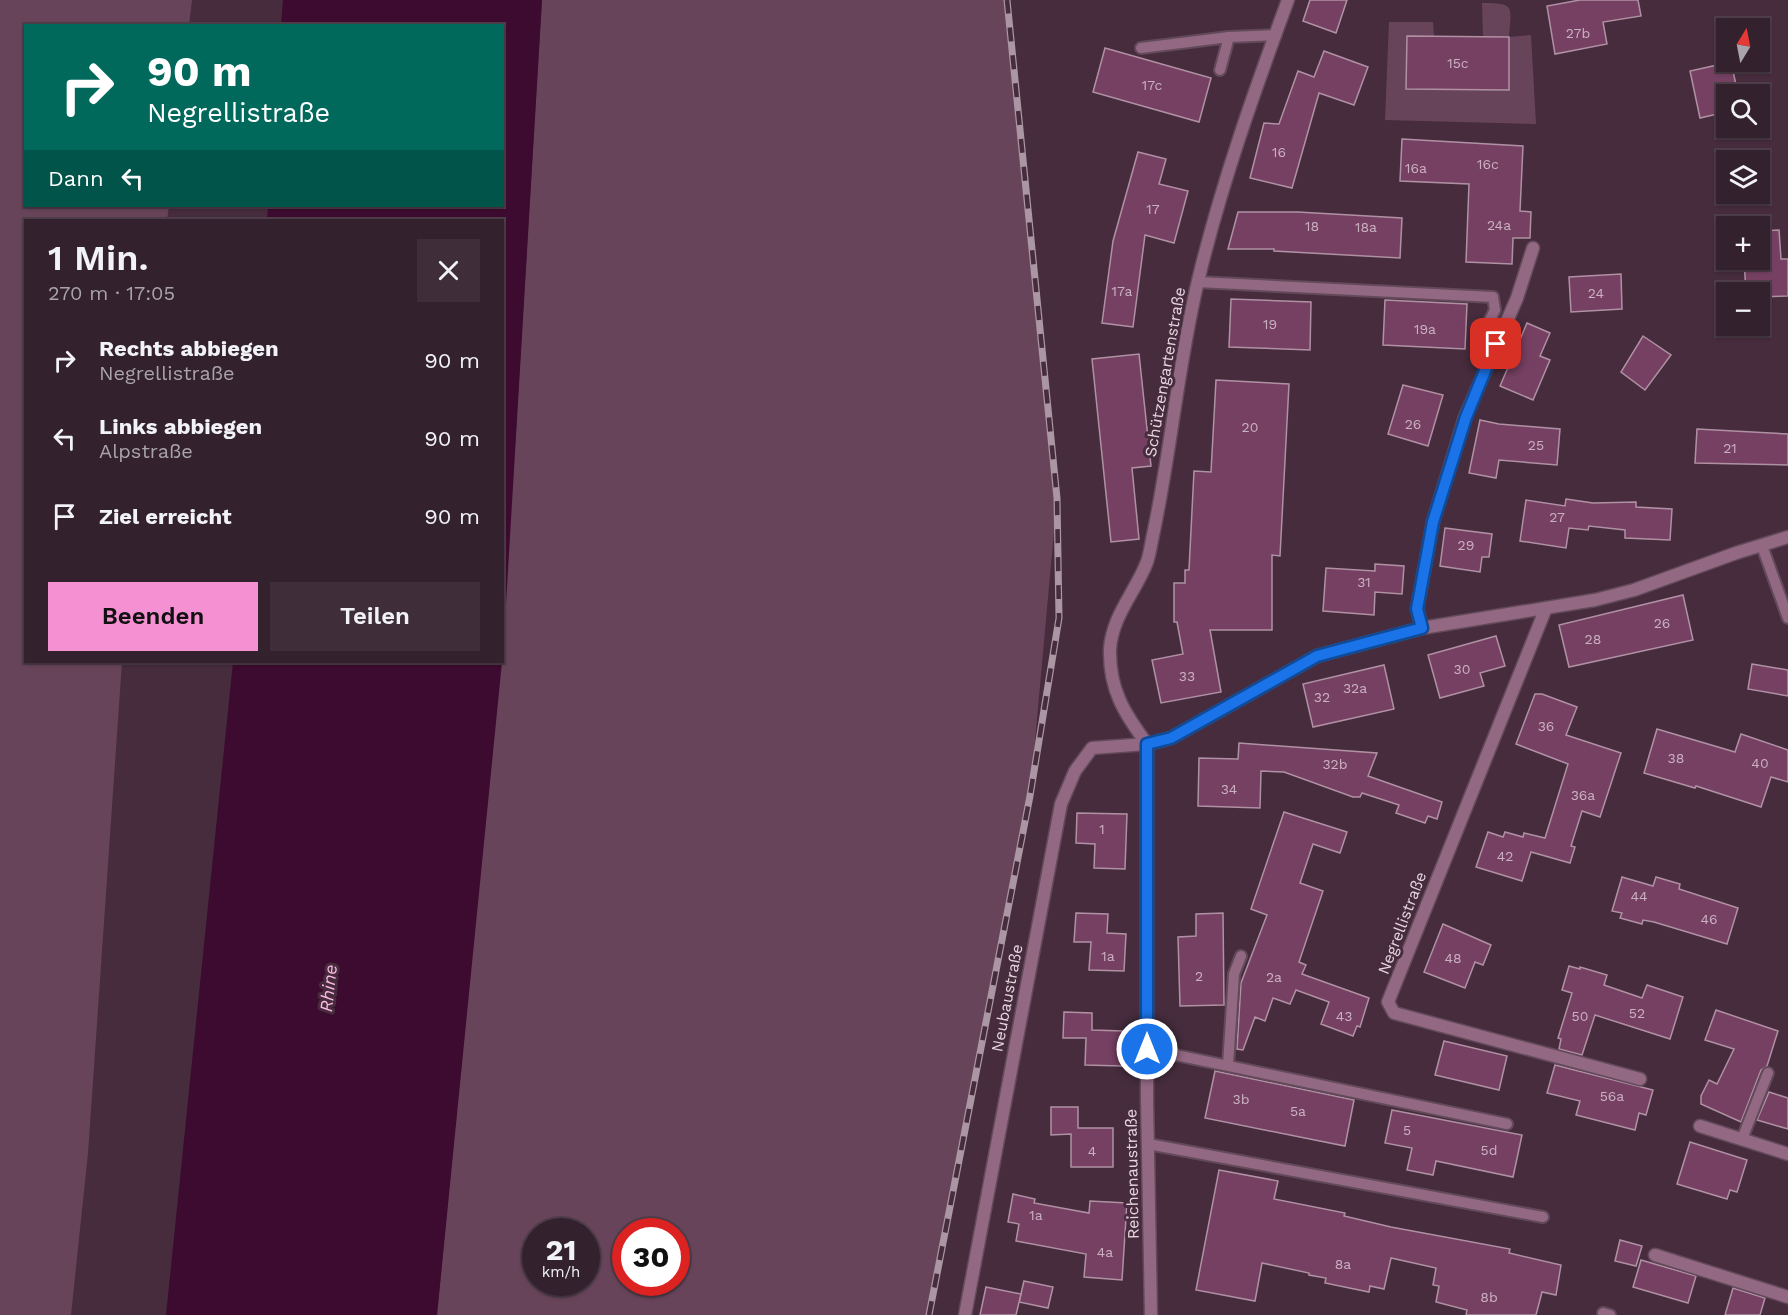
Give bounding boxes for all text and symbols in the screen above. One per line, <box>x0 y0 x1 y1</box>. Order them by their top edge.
north arrow <box>1716 18 1770 72</box>
map controls <box>1716 18 1770 336</box>
house number: 27b <box>1566 25 1590 41</box>
text: 90 m <box>147 47 251 96</box>
icon: right <box>48 48 126 126</box>
house number: 15c <box>1447 55 1469 71</box>
house number: 17c <box>1142 77 1162 93</box>
button: search <box>1716 84 1770 138</box>
text: Negrellistraße <box>147 97 330 129</box>
house number: 16 <box>1272 144 1286 160</box>
button: layers <box>1716 150 1770 204</box>
house number: 16c <box>1477 156 1499 172</box>
house number: 16a <box>1405 160 1427 176</box>
icon: left <box>116 162 149 195</box>
text: Dann <box>48 166 104 191</box>
house number: 17 <box>1146 201 1160 217</box>
button: + <box>1716 216 1770 270</box>
house number: 24a <box>1487 217 1511 233</box>
house number: 18 <box>1305 218 1319 234</box>
house number: 18a <box>1355 219 1377 235</box>
text: 1 Min. <box>48 237 149 279</box>
button: close <box>417 239 480 302</box>
text: 270 m · 17:05 <box>48 281 175 305</box>
button: − <box>1716 282 1770 336</box>
house number: 17a <box>1112 283 1132 299</box>
house number: 24 <box>1588 285 1604 301</box>
street label: Schützengartenstraße <box>1141 286 1189 458</box>
house number: 19 <box>1263 316 1277 332</box>
pin <box>1470 318 1521 369</box>
house number: 19a <box>1414 321 1436 337</box>
icon: arrive <box>1479 327 1512 360</box>
text: Rechts abbiegen <box>99 336 279 361</box>
icon: right <box>48 344 81 377</box>
text: 90 m <box>424 348 480 373</box>
text: Negrellistraße <box>99 361 235 385</box>
text: Links abbiegen <box>99 414 262 439</box>
house number: 26 <box>1405 416 1421 432</box>
house number: 20 <box>1242 419 1258 435</box>
icon: left <box>48 422 81 455</box>
text: 90 m <box>424 426 480 451</box>
house number: 25 <box>1528 437 1544 453</box>
text: Alpstraße <box>99 439 193 463</box>
house number: 21 <box>1723 440 1737 456</box>
icon: arrive <box>48 500 81 533</box>
text: Ziel erreicht <box>99 504 232 529</box>
text: 90 m <box>424 504 480 529</box>
house number: 27 <box>1549 509 1565 525</box>
house number: 29 <box>1458 537 1474 553</box>
house number: 31 <box>1357 574 1371 590</box>
button: Beenden <box>48 582 258 651</box>
button: Teilen <box>270 582 480 651</box>
house number: 26 <box>1654 615 1670 631</box>
house number: 28 <box>1585 631 1601 647</box>
house number: 30 <box>1454 661 1470 677</box>
house number: 33 <box>1179 668 1195 684</box>
house number: 32a <box>1343 680 1367 696</box>
house number: 32 <box>1314 689 1330 705</box>
house number: 36 <box>1538 718 1554 734</box>
house number: 38 <box>1668 750 1684 766</box>
house number: 40 <box>1751 755 1769 771</box>
house number: 32b <box>1322 756 1348 772</box>
house number: 34 <box>1221 781 1237 797</box>
house number: 36a <box>1571 787 1595 803</box>
house number: 1 <box>1099 821 1105 837</box>
house number: 42 <box>1497 848 1513 864</box>
street label: Negrellistraße <box>1374 869 1430 977</box>
house number: 44 <box>1630 888 1648 904</box>
house number: 46 <box>1700 911 1718 927</box>
street label: Neubaustraße <box>987 943 1027 1053</box>
house number: 1a <box>1101 948 1115 964</box>
house number: 48 <box>1444 950 1462 966</box>
water label: Rhine <box>315 963 341 1013</box>
house number: 2 <box>1195 968 1203 984</box>
house number: 2a <box>1266 969 1282 985</box>
house number: 52 <box>1629 1005 1645 1021</box>
house number: 43 <box>1336 1008 1352 1024</box>
house number: 50 <box>1572 1008 1588 1024</box>
position arrow <box>1115 1017 1179 1081</box>
house number: 56a <box>1600 1088 1624 1104</box>
house number: 3b <box>1233 1091 1249 1107</box>
house number: 5a <box>1290 1103 1306 1119</box>
street label: Reichenaustraße <box>1121 1109 1143 1239</box>
house number: 5 <box>1403 1122 1411 1138</box>
house number: 5d <box>1481 1142 1497 1158</box>
house number: 4 <box>1088 1143 1096 1159</box>
house number: 1a <box>1029 1207 1043 1223</box>
speed limit sign: 30 <box>612 1218 690 1296</box>
text: 21 <box>546 1232 576 1267</box>
house number: 4a <box>1097 1244 1113 1260</box>
house number: 8a <box>1335 1256 1351 1272</box>
text: km/h <box>542 1263 580 1281</box>
house number: 8b <box>1480 1289 1498 1305</box>

